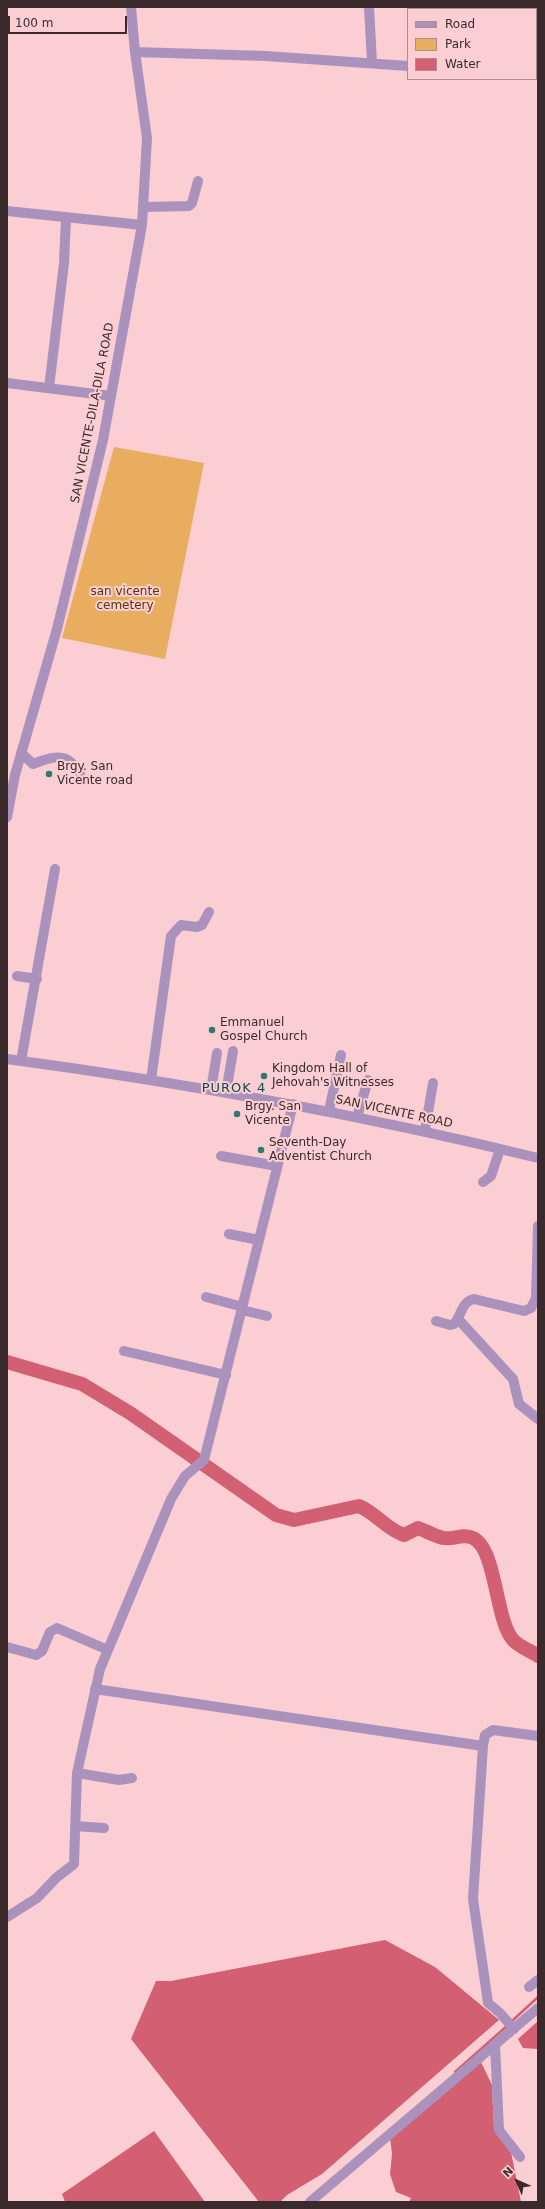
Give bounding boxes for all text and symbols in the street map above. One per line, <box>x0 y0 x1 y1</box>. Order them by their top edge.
scale bar <box>10 8 129 34</box>
legend <box>407 8 537 80</box>
text: 100 m <box>15 16 53 30</box>
text: Road <box>445 17 475 31</box>
text: Park <box>445 37 471 51</box>
text: Water <box>445 57 480 71</box>
street label: SAN VICENTE-DILA-DILA ROAD <box>68 322 118 504</box>
park label: san vicente cemetery <box>90 585 160 613</box>
place label: Brgy. San Vicente road <box>57 760 133 788</box>
marker: Brgy. San Vicente road <box>44 769 54 779</box>
place label: Emmanuel Gospel Church <box>220 1016 308 1044</box>
marker: Emmanuel Gospel Church <box>207 1025 217 1035</box>
place label: Kingdom Hall of Jehovah's Witnesses <box>272 1062 394 1090</box>
marker: Kingdom Hall of Jehovah's Witnesses <box>259 1071 269 1081</box>
district label: PUROK 4 <box>202 1081 266 1097</box>
street label: SAN VICENTE ROAD <box>334 1093 454 1131</box>
place label: Brgy. San Vicente <box>245 1100 301 1128</box>
marker: Brgy. San Vicente <box>232 1109 242 1119</box>
place label: Seventh-Day Adventist Church <box>269 1136 372 1164</box>
marker: Seventh-Day Adventist Church <box>256 1145 266 1155</box>
north arrow <box>497 2161 537 2201</box>
text: N <box>500 2164 516 2180</box>

